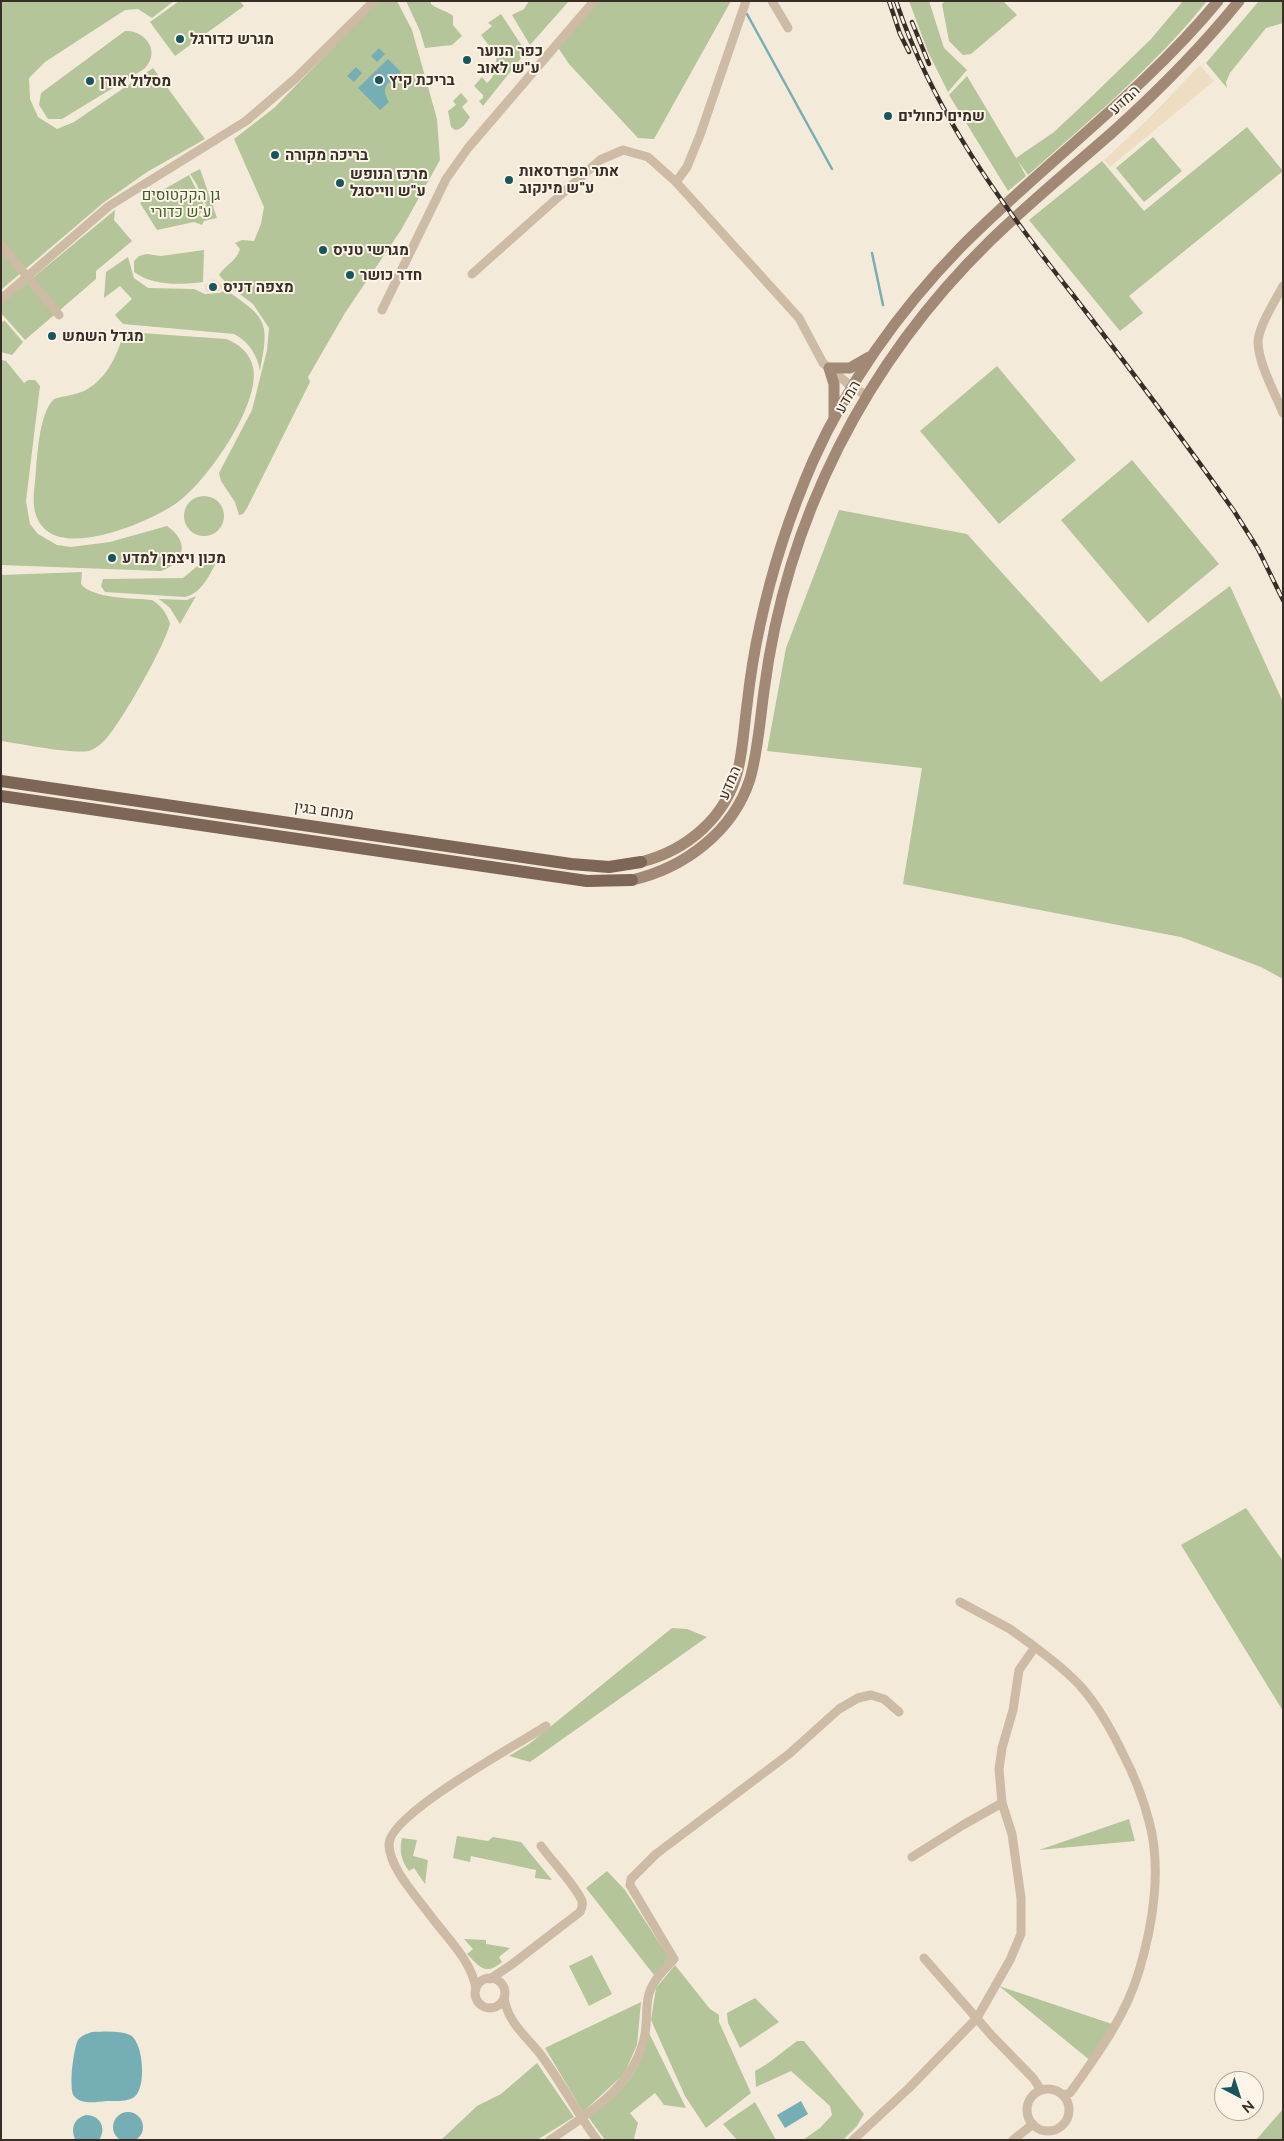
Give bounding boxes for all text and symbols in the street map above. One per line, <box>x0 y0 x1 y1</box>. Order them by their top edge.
place label: מגרש כדורגל <box>190 30 274 48</box>
marker: מגרש כדורגל <box>174 33 186 45</box>
place label: כפר הנוער ע"ש לאוב <box>477 42 543 77</box>
marker: כפר הנוער ע"ש לאוב <box>461 54 473 66</box>
place label: בריכת קיץ <box>389 71 455 89</box>
place label: מסלול אורן <box>100 72 171 90</box>
marker: בריכת קיץ <box>373 74 385 86</box>
marker: מסלול אורן <box>84 75 96 87</box>
street label: המדע <box>1106 82 1144 118</box>
place label: שמים כחולים <box>898 107 985 125</box>
marker: שמים כחולים <box>882 110 894 122</box>
place label: בריכה מקורה <box>285 146 368 164</box>
marker: בריכה מקורה <box>269 149 281 161</box>
place label: אתר הפרדסאות ע"ש מינקוב <box>519 162 619 197</box>
place label: מרכז הנופש ע"ש ווייסגל <box>350 165 428 200</box>
marker: אתר הפרדסאות ע"ש מינקוב <box>503 174 515 186</box>
marker: מרכז הנופש ע"ש ווייסגל <box>334 177 346 189</box>
park label: גן הקקטוסים ע"ש כדורי <box>142 186 220 221</box>
place label: מגרשי טניס <box>333 241 409 259</box>
marker: מגרשי טניס <box>317 244 329 256</box>
place label: חדר כושר <box>360 266 422 284</box>
marker: חדר כושר <box>344 269 356 281</box>
place label: מצפה דניס <box>223 278 294 296</box>
marker: מצפה דניס <box>207 281 219 293</box>
place label: מגדל השמש <box>62 327 144 345</box>
marker: מגדל השמש <box>46 330 58 342</box>
street label: המדע <box>831 377 865 417</box>
place label: מכון ויצמן למדע <box>122 549 226 567</box>
marker: מכון ויצמן למדע <box>106 552 118 564</box>
street label: המדע <box>715 763 745 803</box>
street label: מנחם בגין <box>293 798 355 824</box>
north arrow <box>1214 2071 1264 2121</box>
text: N <box>1239 2097 1257 2116</box>

